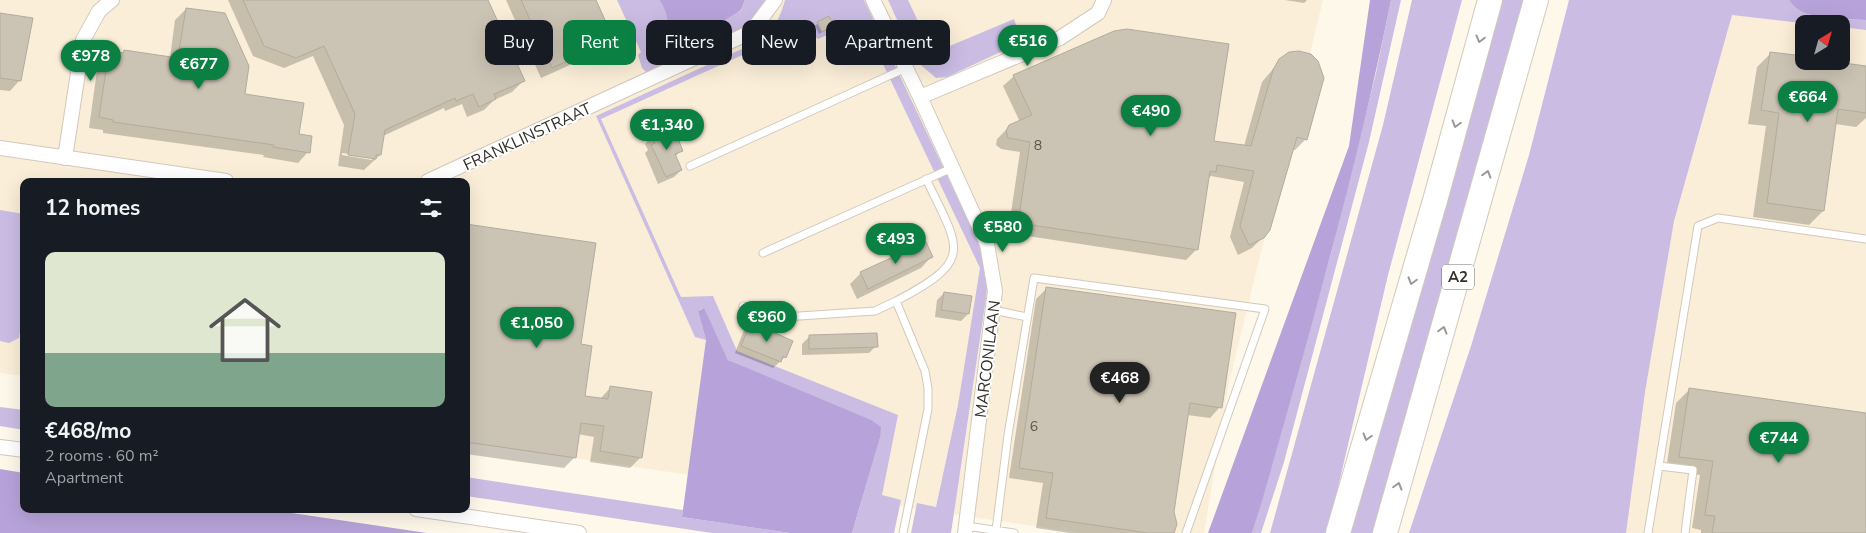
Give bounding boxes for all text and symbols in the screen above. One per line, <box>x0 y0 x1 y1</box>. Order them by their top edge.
north arrow <box>1795 15 1850 70</box>
map controls <box>1795 15 1850 70</box>
chip: Buy <box>485 20 553 65</box>
chip: Rent <box>563 20 636 65</box>
chip: Filters <box>646 20 732 65</box>
chip: New <box>742 20 816 65</box>
chip: Apartment <box>826 20 950 65</box>
pin: €516 <box>998 24 1058 67</box>
text: €516 <box>1009 30 1047 52</box>
one-way arrow <box>1475 34 1485 42</box>
pin: €978 <box>61 39 121 82</box>
text: €978 <box>72 45 110 67</box>
pin: €677 <box>169 48 229 90</box>
text: €677 <box>180 53 218 75</box>
pin: €664 <box>1778 80 1838 123</box>
text: €664 <box>1789 86 1827 108</box>
pin: €490 <box>1121 94 1181 137</box>
street label: FRANKLINSTRAAT <box>460 97 595 176</box>
text: €490 <box>1132 100 1170 122</box>
pin: €1,340 <box>626 108 708 151</box>
text: €1,340 <box>641 114 693 136</box>
one-way arrow <box>1452 120 1462 128</box>
house number: 8 <box>1034 136 1042 155</box>
one-way arrow <box>1482 170 1492 178</box>
text: 12 homes <box>45 194 140 222</box>
icon: filters <box>417 194 445 222</box>
pin: €580 <box>973 210 1033 253</box>
text: €580 <box>984 216 1022 238</box>
pin: €493 <box>866 222 926 265</box>
text: €493 <box>877 228 915 250</box>
road number: A2 <box>1442 264 1474 290</box>
one-way arrow <box>1408 276 1418 284</box>
icon: home <box>200 285 290 375</box>
street label: MARCONILAAN <box>970 299 1006 419</box>
pin: €960 <box>737 300 797 343</box>
pin: €1,050 <box>496 306 578 349</box>
text: €960 <box>748 306 786 328</box>
text: €1,050 <box>511 312 563 334</box>
one-way arrow <box>1437 326 1447 334</box>
pin: €468 <box>1090 362 1150 404</box>
text: €468 <box>1101 367 1139 389</box>
text: €468/mo <box>45 417 131 445</box>
house number: 6 <box>1030 417 1038 436</box>
pin: €744 <box>1749 422 1809 464</box>
text: €744 <box>1760 427 1798 449</box>
one-way arrow <box>1362 432 1372 440</box>
text: 2 rooms · 60 m² <box>45 445 158 467</box>
text: Apartment <box>45 467 123 489</box>
one-way arrow <box>1392 482 1403 491</box>

